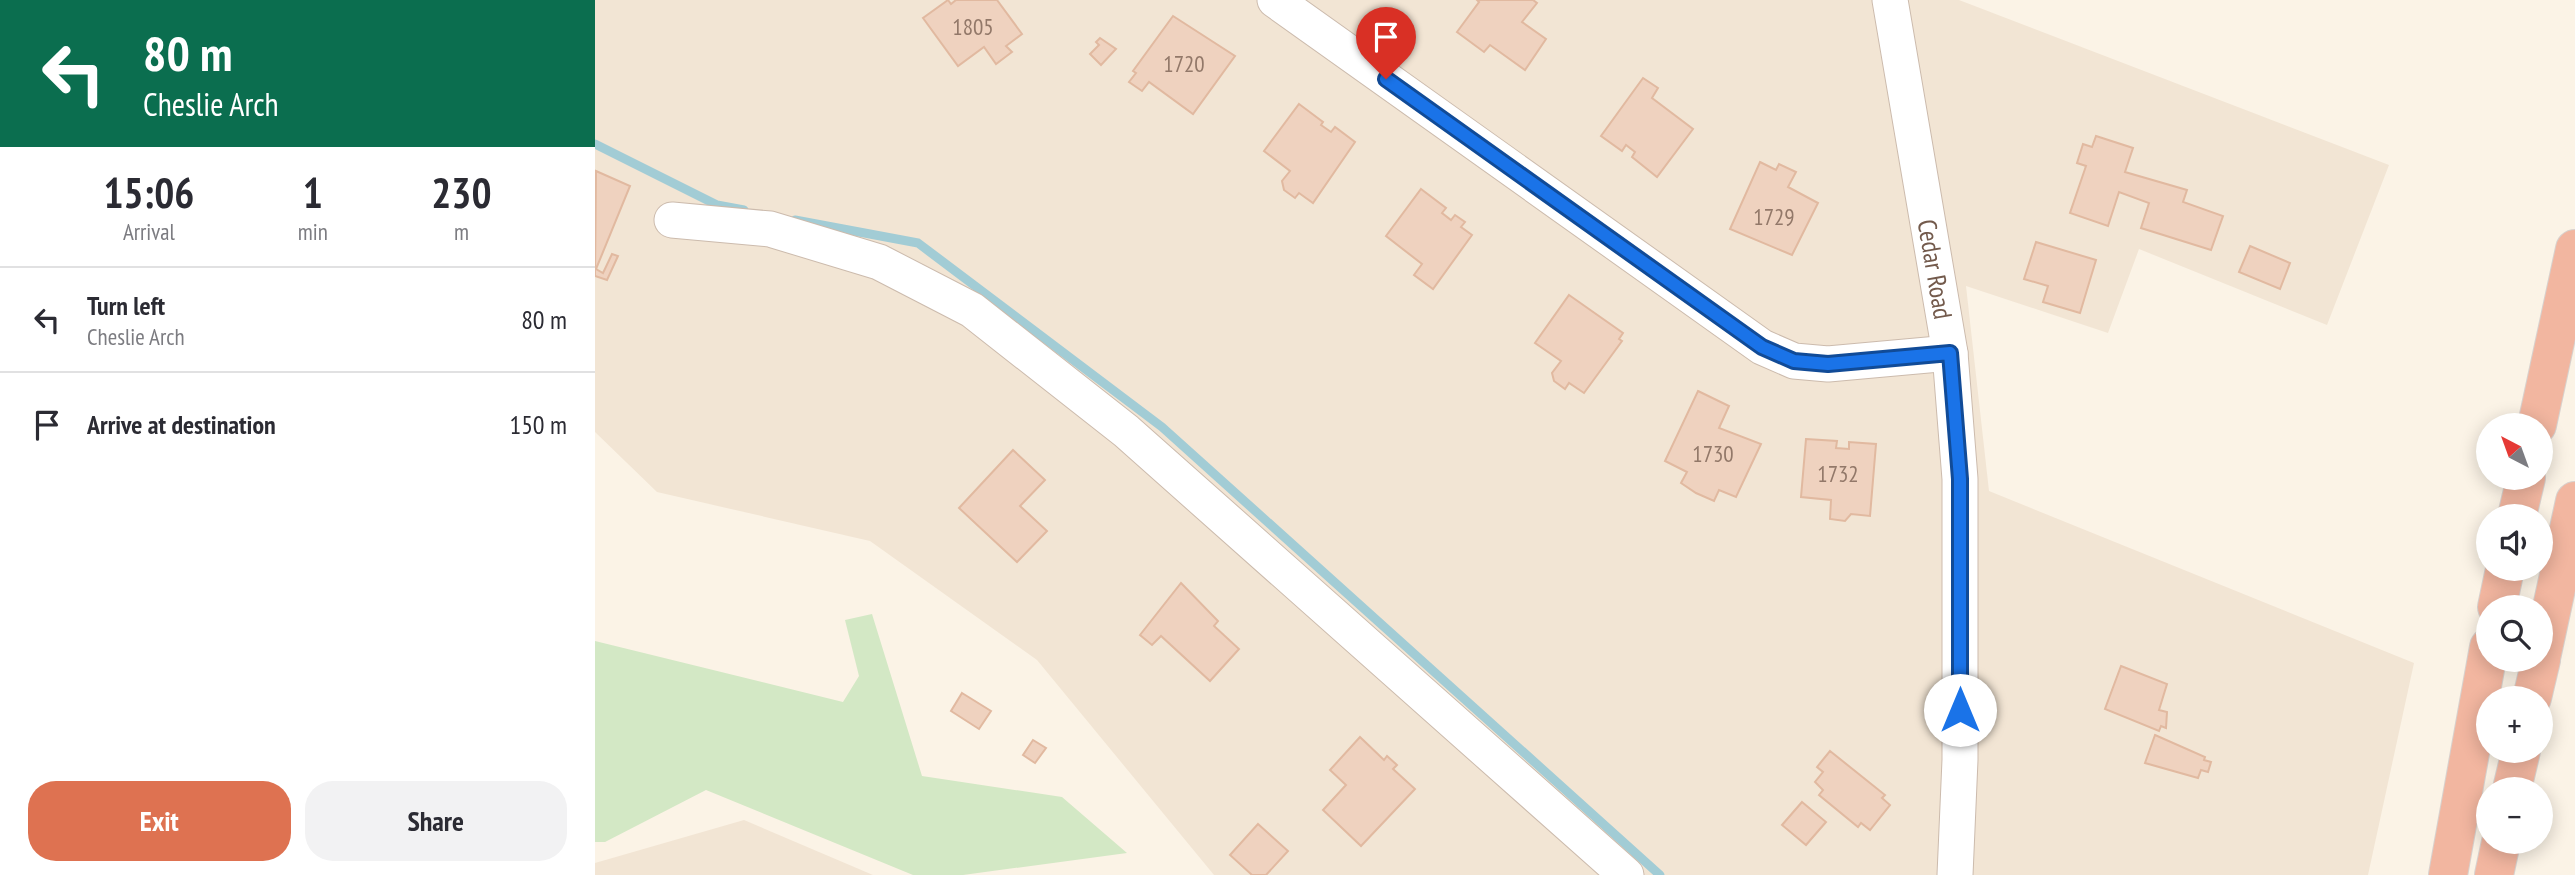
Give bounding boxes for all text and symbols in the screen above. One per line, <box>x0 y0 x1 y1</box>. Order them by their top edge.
pin <box>1356 7 1416 79</box>
house number: 1805 <box>952 12 994 41</box>
icon: arrive <box>1367 18 1405 56</box>
text: 80 m <box>143 21 232 85</box>
icon: left <box>28 28 119 119</box>
house number: 1720 <box>1163 49 1205 78</box>
text: Cheslie Arch <box>143 83 279 125</box>
text: 15:06 <box>103 165 194 220</box>
text: 1 <box>303 165 323 220</box>
text: 230 <box>431 165 492 220</box>
house number: 1729 <box>1753 202 1795 231</box>
text: Arrival <box>123 217 175 246</box>
text: min <box>298 217 328 246</box>
text: m <box>454 217 469 246</box>
street label: Cedar Road <box>1911 217 1960 322</box>
text: Turn left <box>87 289 165 322</box>
icon: left <box>28 301 66 339</box>
text: 80 m <box>521 303 567 336</box>
text: Cheslie Arch <box>87 322 185 351</box>
icon: arrive <box>28 406 66 444</box>
text: Arrive at destination <box>87 408 276 441</box>
text: 150 m <box>509 408 567 441</box>
north arrow <box>2476 413 2553 490</box>
map controls <box>2476 413 2553 854</box>
house number: 1730 <box>1692 439 1734 468</box>
house number: 1732 <box>1817 459 1859 488</box>
button: sound <box>2476 504 2553 581</box>
button: search <box>2476 595 2553 672</box>
position arrow <box>1923 673 1997 747</box>
button: + <box>2476 686 2553 763</box>
button: − <box>2476 777 2553 854</box>
button: Exit <box>28 781 291 861</box>
button: Share <box>305 781 567 861</box>

